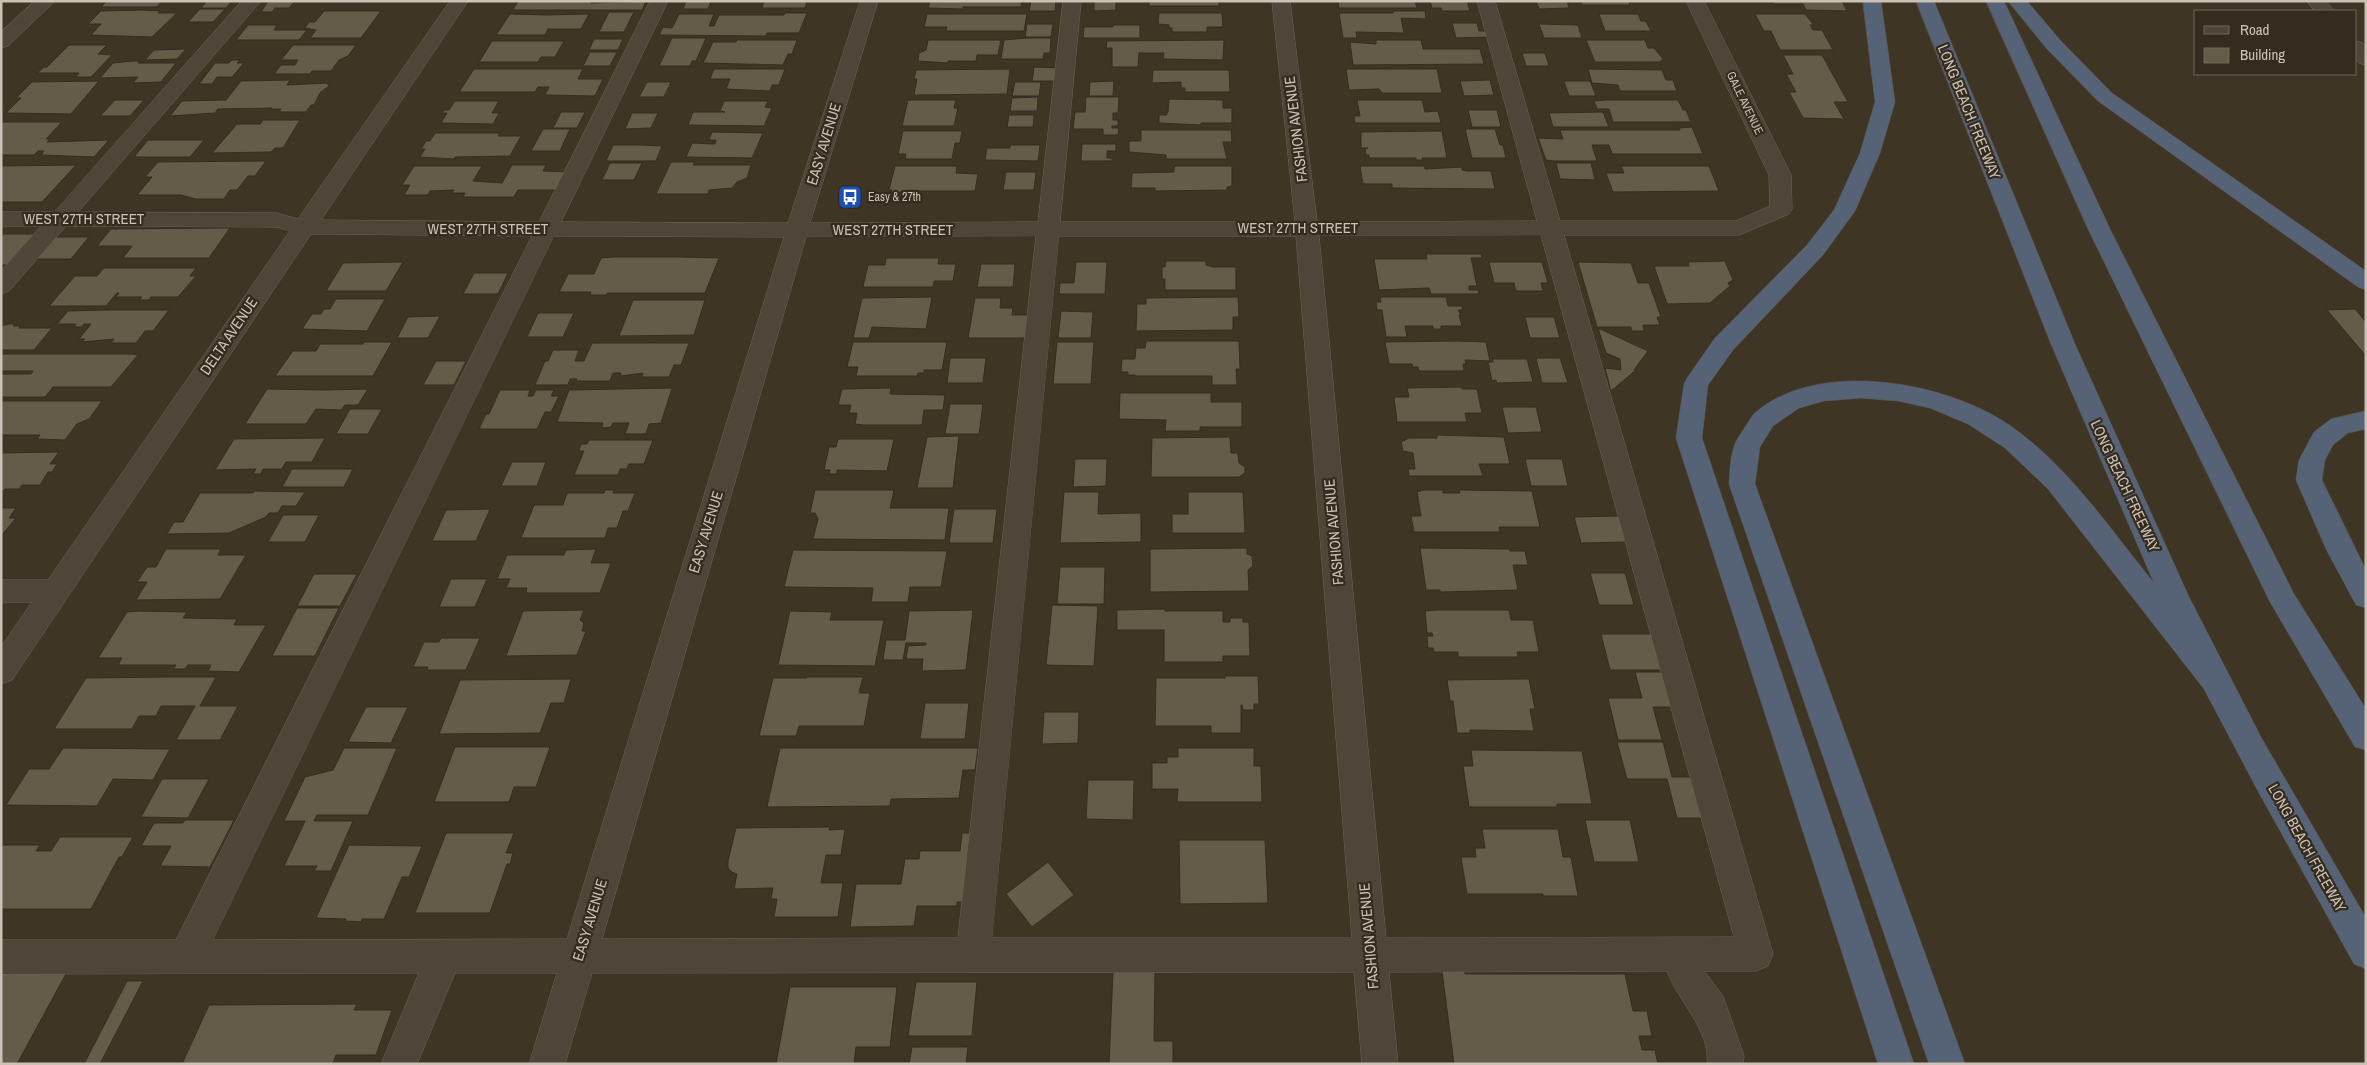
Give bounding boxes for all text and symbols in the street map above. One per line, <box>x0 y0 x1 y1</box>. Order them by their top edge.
legend <box>2194 10 2357 75</box>
text: Road <box>2240 19 2269 40</box>
street label: LONG BEACH FREEWAY <box>1933 41 2006 183</box>
text: Building <box>2240 44 2285 65</box>
street label: GALE AVENUE <box>1723 69 1767 137</box>
street label: FASHION AVENUE <box>1279 75 1312 183</box>
street label: EASY AVENUE <box>801 100 846 188</box>
bus stop icon: Easy & 27th <box>837 184 863 210</box>
place label: Easy & 27th <box>868 189 921 205</box>
street label: WEST 27TH STREET <box>24 208 145 229</box>
street label: WEST 27TH STREET <box>1238 217 1359 238</box>
street label: WEST 27TH STREET <box>428 218 549 239</box>
street label: WEST 27TH STREET <box>833 219 954 240</box>
street label: DELTA AVENUE <box>195 293 262 379</box>
street label: LONG BEACH FREEWAY <box>2086 416 2166 556</box>
street label: FASHION AVENUE <box>1318 478 1349 586</box>
street label: EASY AVENUE <box>683 488 728 576</box>
street label: LONG BEACH FREEWAY <box>2263 780 2352 916</box>
street label: EASY AVENUE <box>567 876 612 964</box>
street label: FASHION AVENUE <box>1353 882 1384 990</box>

